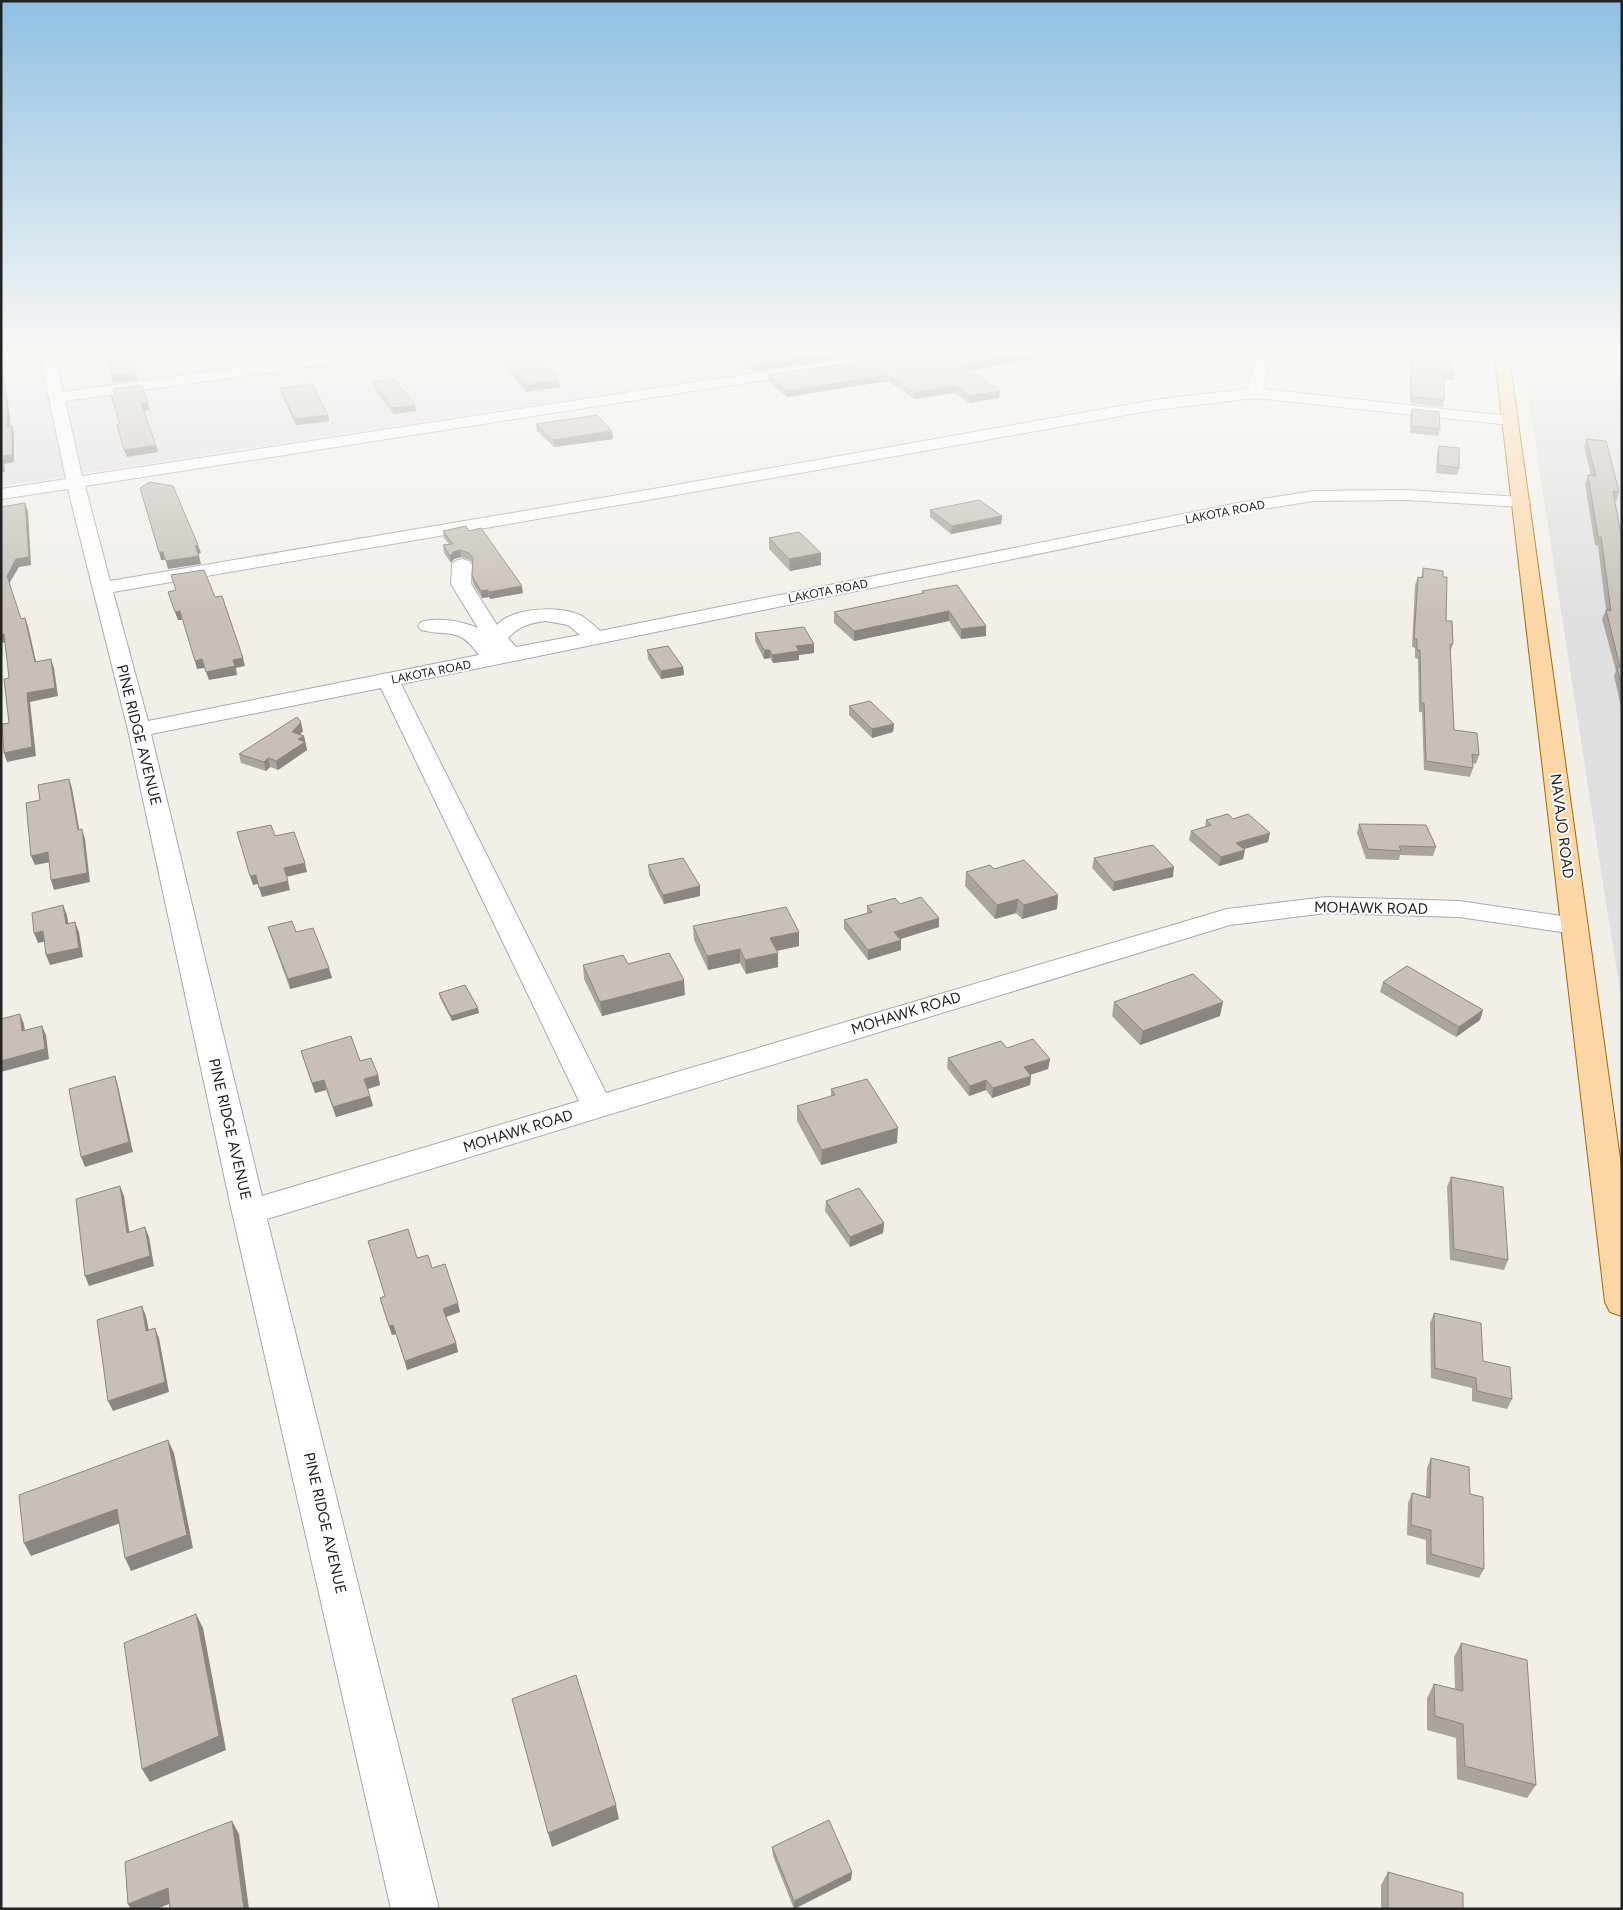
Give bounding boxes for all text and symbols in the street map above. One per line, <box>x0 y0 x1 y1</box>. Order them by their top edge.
street label: LAKOTA ROAD <box>1184 497 1266 527</box>
street label: LAKOTA ROAD <box>787 576 869 606</box>
street label: LAKOTA ROAD <box>390 657 472 687</box>
street label: PINE RIDGE AVENUE <box>113 663 165 807</box>
street label: NAVAJO ROAD <box>1547 772 1577 880</box>
street label: MOHAWK ROAD <box>1314 898 1428 918</box>
street label: MOHAWK ROAD <box>849 988 963 1038</box>
street label: PINE RIDGE AVENUE <box>205 1057 255 1201</box>
street label: MOHAWK ROAD <box>461 1106 575 1156</box>
street label: PINE RIDGE AVENUE <box>300 1451 350 1595</box>

